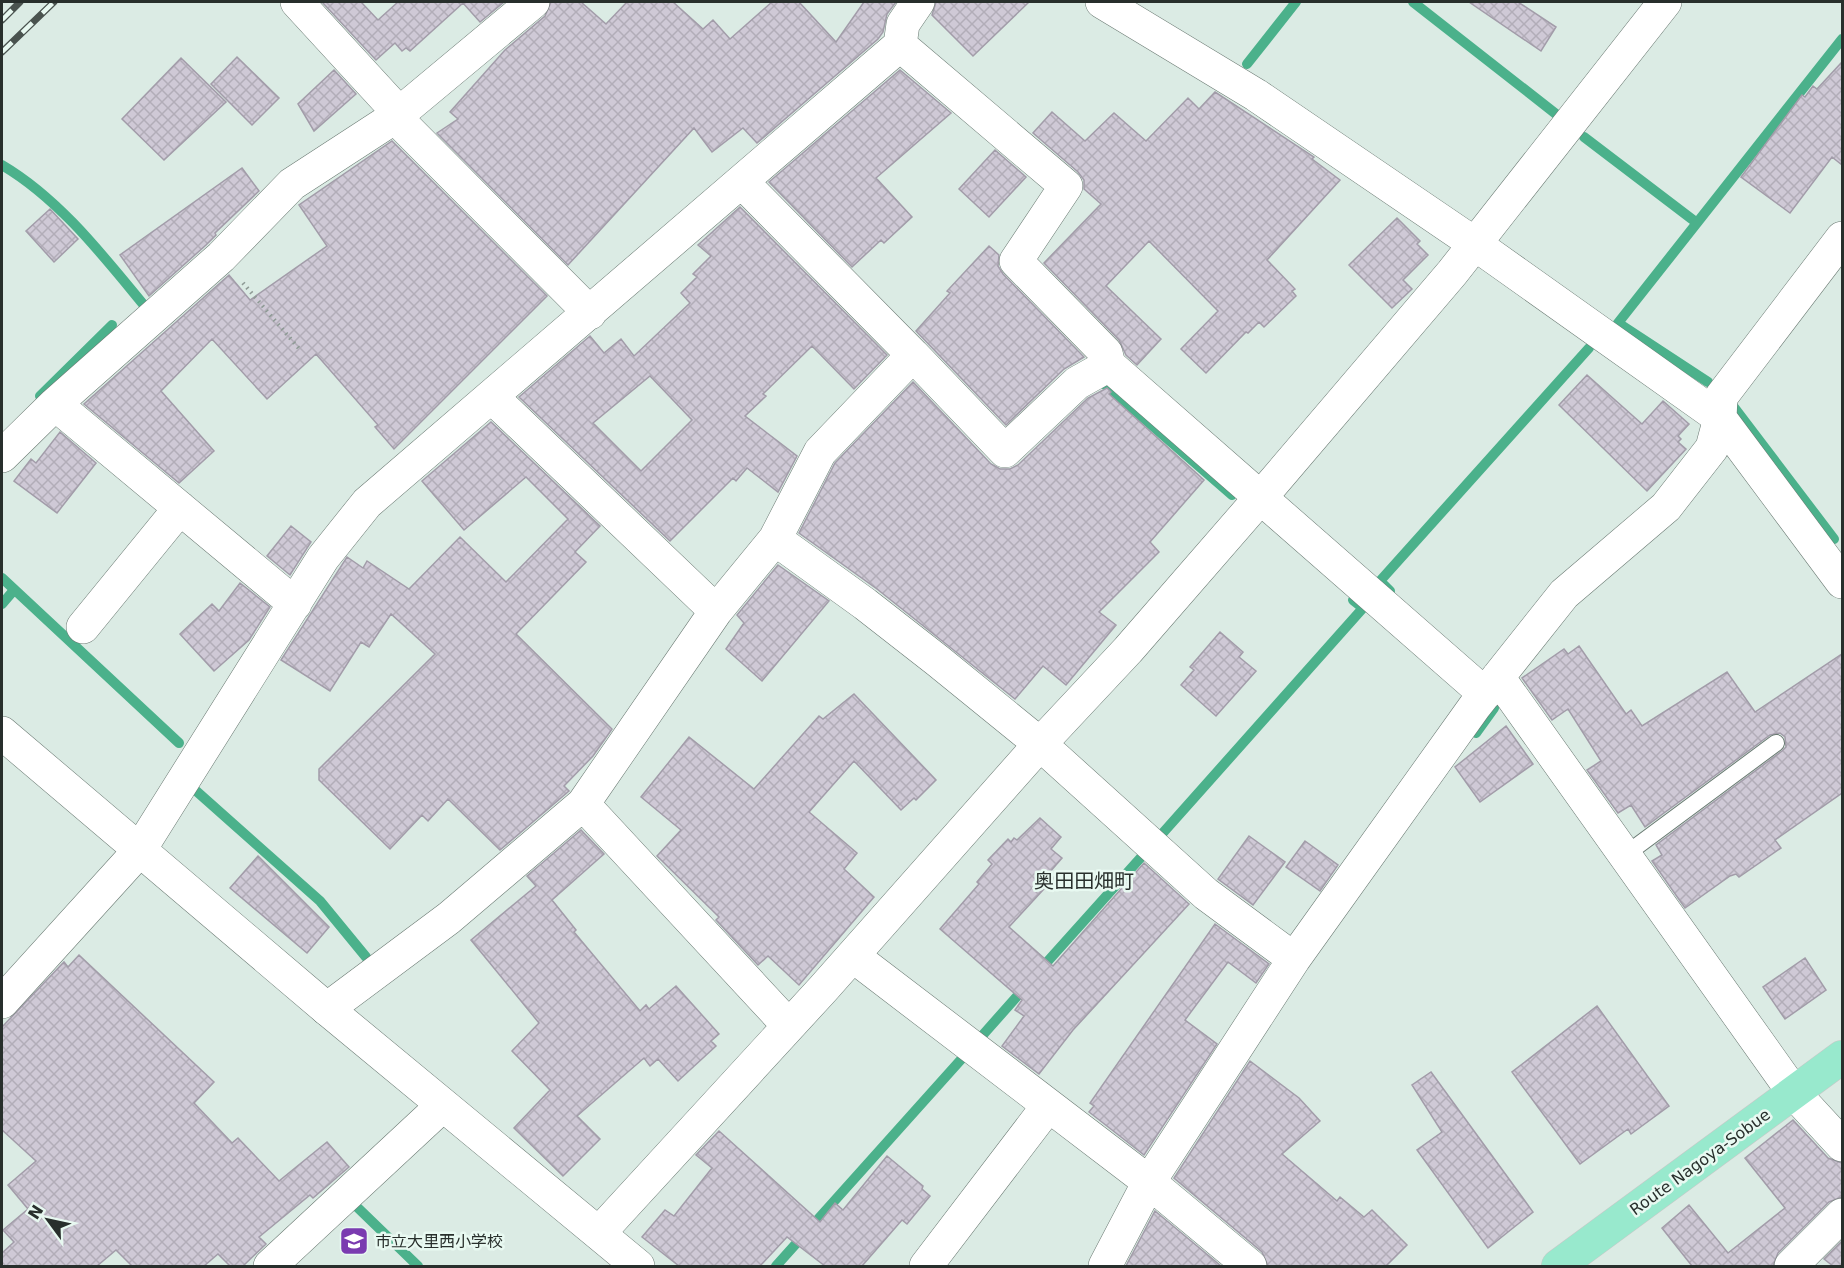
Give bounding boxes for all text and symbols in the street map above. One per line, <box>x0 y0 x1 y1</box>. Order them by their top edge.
district label: 奥田田畑町 <box>1034 869 1134 893</box>
street label: Route Nagoya-Sobue <box>1626 1105 1774 1219</box>
north arrow <box>18 1190 78 1250</box>
text: N <box>24 1201 47 1223</box>
school or university icon: 市立大里西小学校 <box>338 1225 370 1257</box>
place label: 市立大里西小学校 <box>375 1232 503 1251</box>

